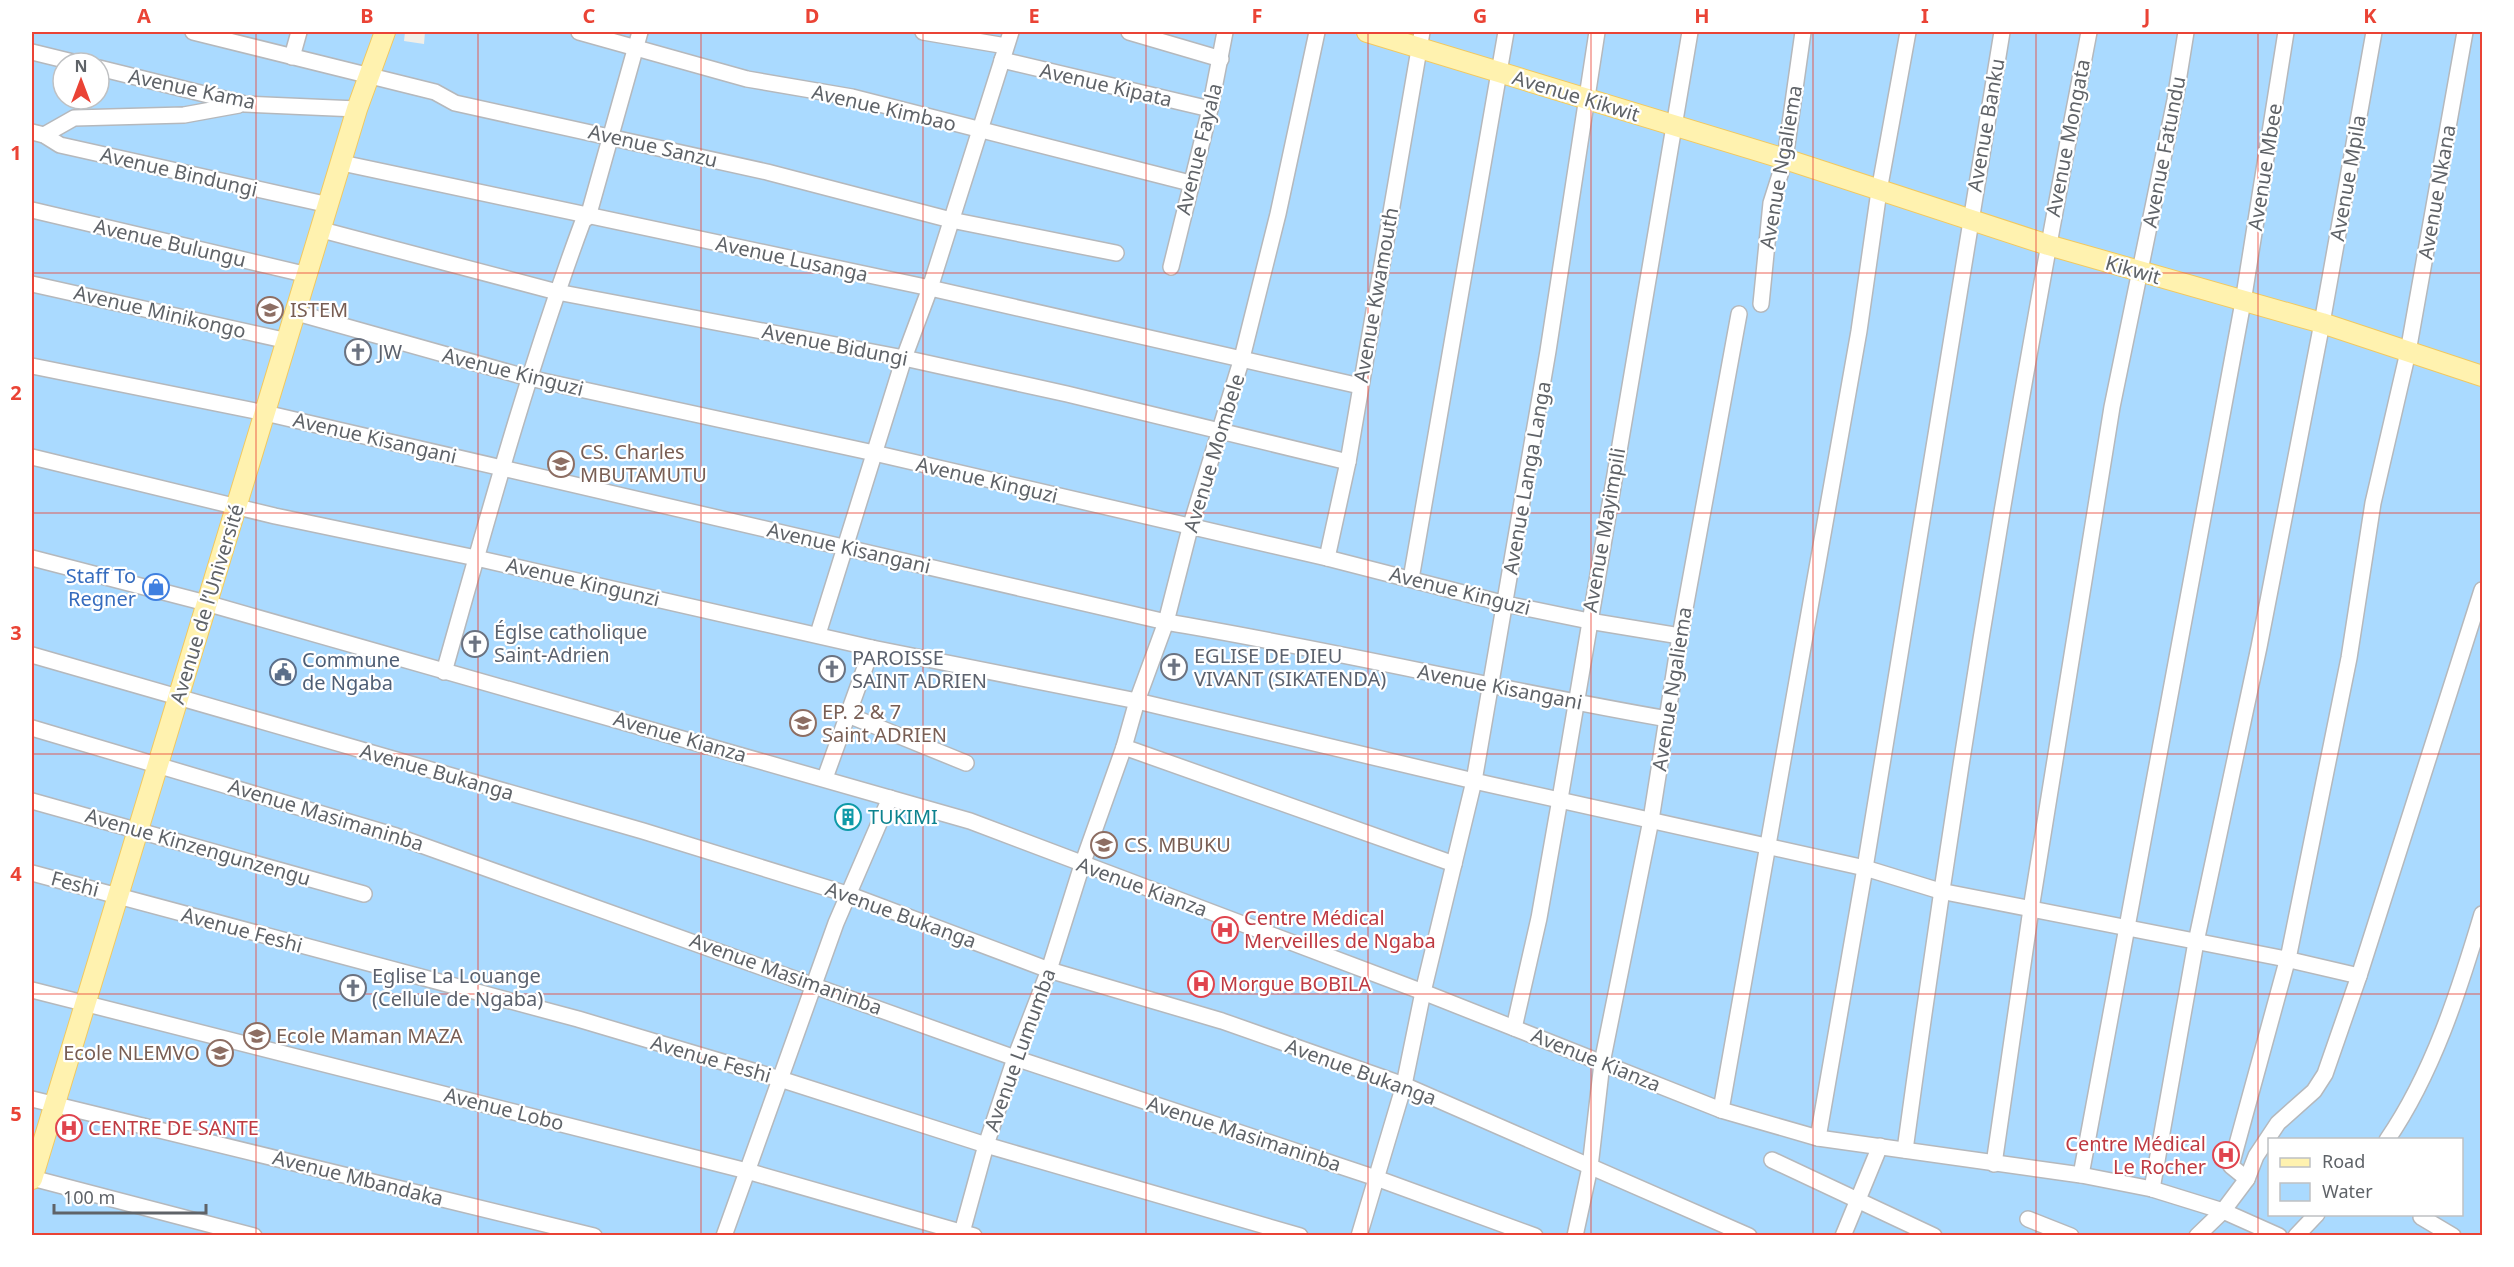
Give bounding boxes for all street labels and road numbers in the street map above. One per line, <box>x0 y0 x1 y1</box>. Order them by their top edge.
street label: Avenue Kipata <box>1037 56 1175 113</box>
street label: Avenue Banku <box>1960 56 2011 194</box>
street label: Avenue Mongata <box>2039 57 2096 219</box>
street label: Avenue Kama <box>126 62 258 115</box>
street label: Avenue Kikwit <box>1509 63 1643 128</box>
street label: Avenue Fatundu <box>2136 74 2191 230</box>
street label: Avenue Kimbao <box>809 78 959 137</box>
street label: Avenue Fayala <box>1169 80 1228 218</box>
street label: Avenue Ngaliema <box>1753 83 1808 251</box>
street label: Avenue Mbee <box>2241 101 2288 232</box>
street label: Avenue Mpila <box>2323 113 2372 243</box>
street label: Avenue Sanzu <box>586 118 720 173</box>
street label: Avenue Nkana <box>2411 123 2462 261</box>
street label: Avenue Bindungi <box>98 140 260 203</box>
street label: Avenue Kwamouth <box>1347 205 1404 385</box>
street label: Avenue Bulungu <box>91 212 249 273</box>
street label: Avenue Lusanga <box>714 229 871 288</box>
street label: Kikwit <box>2102 249 2164 290</box>
street label: Avenue Minikongo <box>71 279 249 344</box>
street label: Avenue Bidungi <box>760 317 910 372</box>
street label: Avenue Kinguzi <box>440 341 587 402</box>
street label: Avenue Mombele <box>1177 370 1250 535</box>
street label: Avenue Langa Langa <box>1496 379 1557 577</box>
street label: Avenue Kisangani <box>291 406 460 469</box>
street label: Avenue Mayimpili <box>1576 446 1631 614</box>
street label: Avenue Kinguzi <box>914 450 1061 509</box>
street label: Avenue de l’Université <box>163 500 250 707</box>
street label: Avenue Kisangani <box>765 516 934 579</box>
street label: Avenue Kingunzi <box>504 551 663 612</box>
street label: Avenue Kinguzi <box>1387 560 1534 621</box>
street label: Avenue Ngaliema <box>1645 605 1698 773</box>
street label: Avenue Kisangani <box>1415 657 1585 716</box>
street label: Avenue Kianza <box>610 705 750 768</box>
street label: Avenue Bukanga <box>357 737 517 806</box>
street label: Avenue Masimaninba <box>225 772 427 857</box>
street label: Avenue Kinzengunzengu <box>82 801 314 892</box>
street label: Avenue Kianza <box>1073 850 1211 923</box>
street label: Feshi <box>48 864 102 903</box>
street label: Avenue Bukanga <box>822 875 980 954</box>
street label: Avenue Feshi <box>179 900 306 959</box>
street label: Avenue Masimaninba <box>686 926 886 1021</box>
street label: Avenue Lumumba <box>978 965 1062 1135</box>
street label: Avenue Kianza <box>1528 1021 1665 1098</box>
street label: Avenue Feshi <box>648 1028 775 1089</box>
street label: Avenue Bukanga <box>1282 1032 1440 1111</box>
street label: Avenue Lobo <box>441 1081 567 1136</box>
street label: Avenue Masimaninba <box>1144 1089 1345 1178</box>
street label: Avenue Mbandaka <box>270 1143 446 1212</box>

